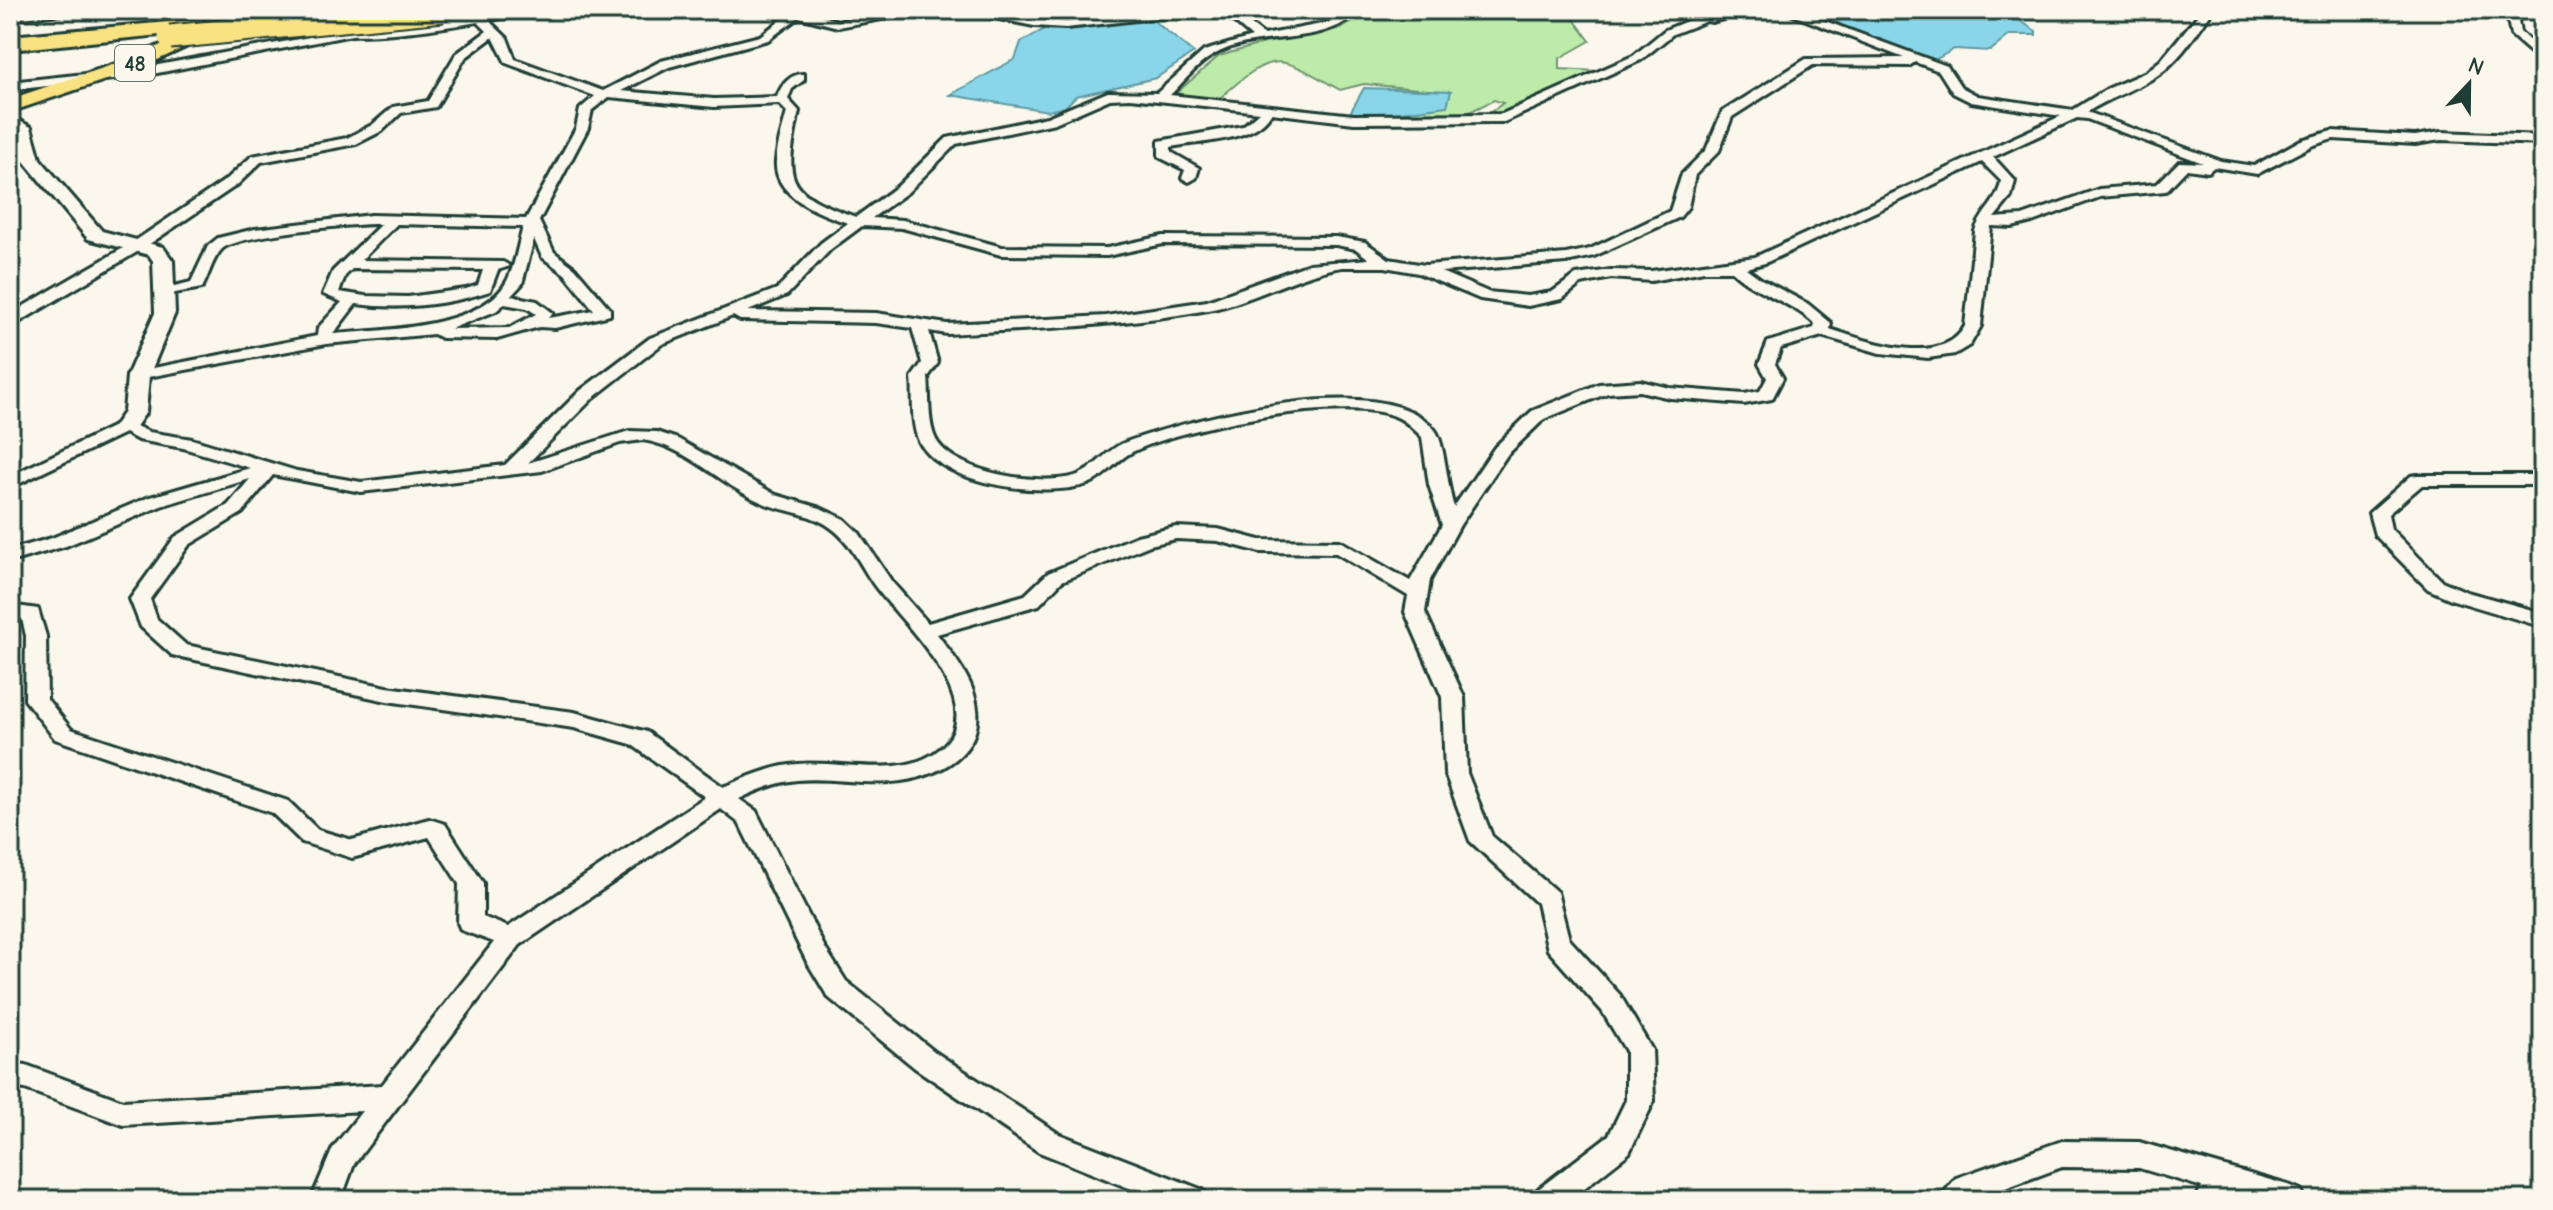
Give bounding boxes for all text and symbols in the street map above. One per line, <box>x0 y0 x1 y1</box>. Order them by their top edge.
north arrow <box>2429 44 2509 124</box>
road number: 48 <box>115 45 155 81</box>
text: N <box>2465 52 2488 81</box>

